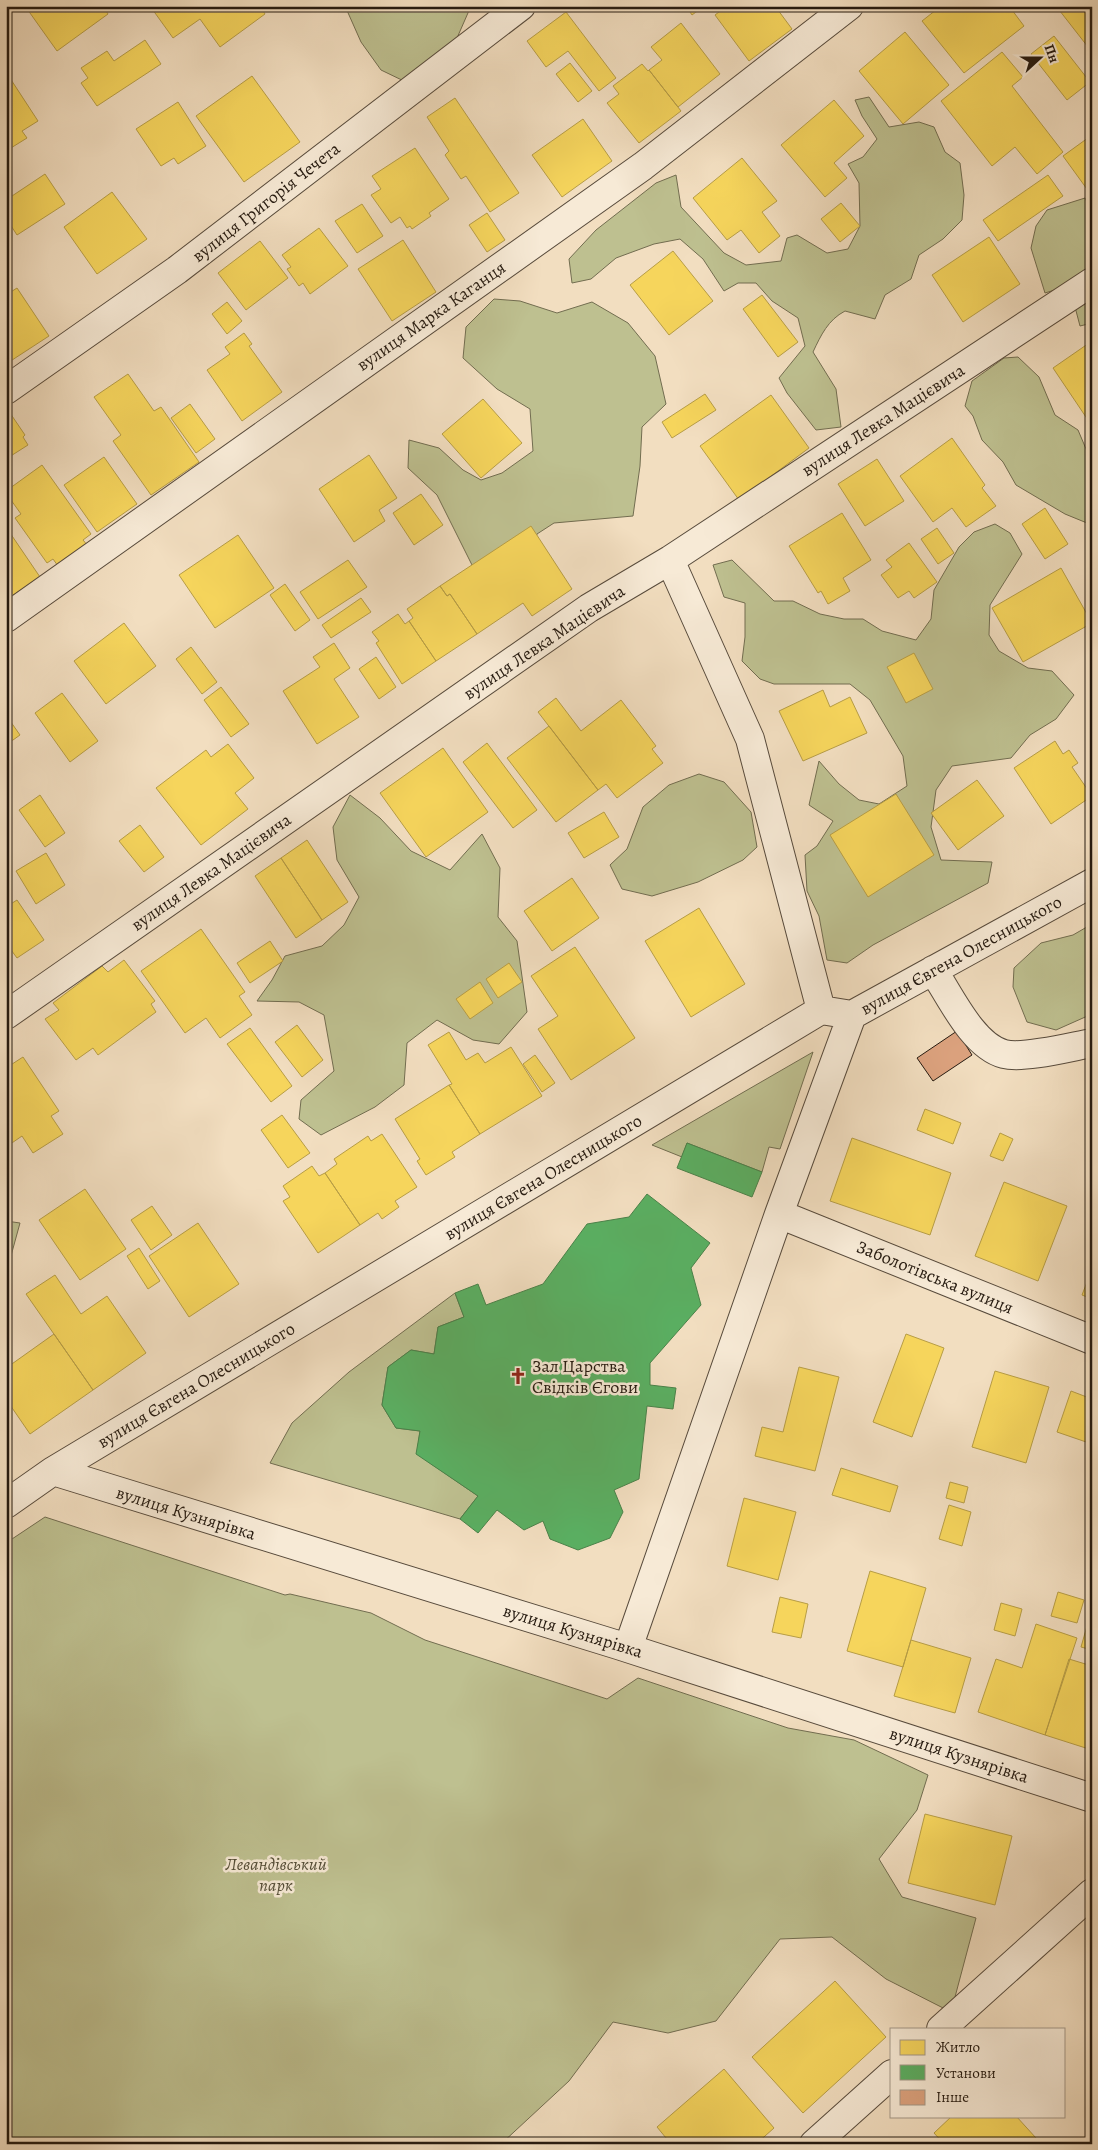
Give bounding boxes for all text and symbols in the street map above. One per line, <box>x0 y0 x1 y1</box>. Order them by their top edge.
north arrow <box>1016 32 1066 82</box>
text: Пн <box>1040 42 1064 65</box>
street label: вулиця Григорія Чечета <box>187 136 346 267</box>
street label: вулиця Марка Каганця <box>352 255 510 377</box>
street label: вулиця Левка Мацієвича <box>797 358 970 482</box>
street label: вулиця Левка Мацієвича <box>458 579 630 705</box>
street label: вулиця Левка Мацієвича <box>126 807 296 936</box>
street label: вулиця Євгена Олесницького <box>856 890 1066 1020</box>
street label: вулиця Євгена Олесницького <box>440 1108 646 1246</box>
street label: Заболотівська вулиця <box>853 1235 1017 1319</box>
street label: вулиця Євгена Олесницького <box>93 1316 299 1454</box>
place label: Зал Царства Свідків Єгови <box>532 1354 638 1399</box>
church icon: Зал Царства Свідків Єгови <box>508 1366 528 1386</box>
street label: вулиця Кузнярівка <box>113 1480 259 1546</box>
street label: вулиця Кузнярівка <box>500 1598 646 1664</box>
street label: вулиця Кузнярівка <box>886 1721 1032 1789</box>
park label: Левандівський парк <box>224 1852 327 1897</box>
legend <box>890 2028 1066 2118</box>
text: Житло <box>936 2037 980 2057</box>
text: Установи <box>936 2063 996 2083</box>
text: Інше <box>936 2087 969 2107</box>

